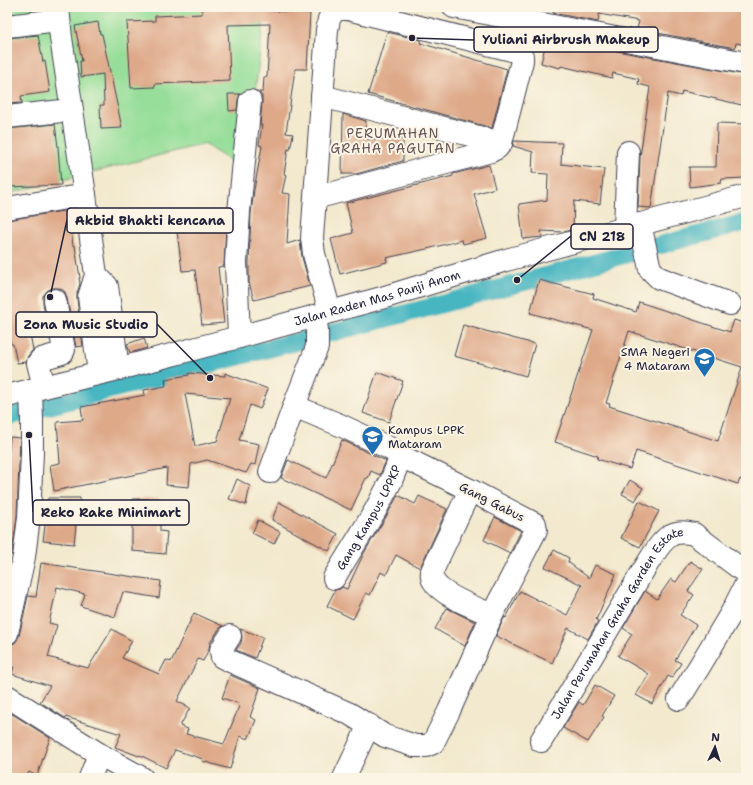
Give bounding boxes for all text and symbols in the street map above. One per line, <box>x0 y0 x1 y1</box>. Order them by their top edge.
callout: Yuliani Airbrush Makeup <box>474 27 658 52</box>
text: Yuliani Airbrush Makeup <box>482 31 650 48</box>
district label: PERUMAHAN GRAHA PAGUTAN <box>330 125 456 157</box>
callout: Akbid Bhakti kencana <box>67 208 233 233</box>
text: Akbid Bhakti kencana <box>75 212 225 229</box>
callout: CN 218 <box>571 224 633 249</box>
text: CN 218 <box>579 228 625 245</box>
street label: Jalan Raden Mas Panji Anom <box>292 266 462 330</box>
callout: Zona Music Studio <box>16 312 157 337</box>
text: Zona Music Studio <box>24 316 148 333</box>
place label: SMA Negeri 4 Mataram <box>621 344 690 374</box>
school or university icon: SMA Negeri 4 Mataram <box>692 346 718 379</box>
place label: Kampus LPPK Mataram <box>388 422 465 452</box>
school or university icon: Kampus LPPK Mataram <box>360 424 386 457</box>
street label: Gang Kampus LPPKP <box>333 462 405 573</box>
street label: Gang Gabus <box>456 479 528 525</box>
callout: Reko Rake Minimart <box>33 500 189 525</box>
text: Reko Rake Minimart <box>41 504 181 521</box>
street label: Jalan Perumahan Graha Garden Estate <box>548 524 685 722</box>
north arrow <box>695 727 735 767</box>
text: N <box>711 730 721 745</box>

